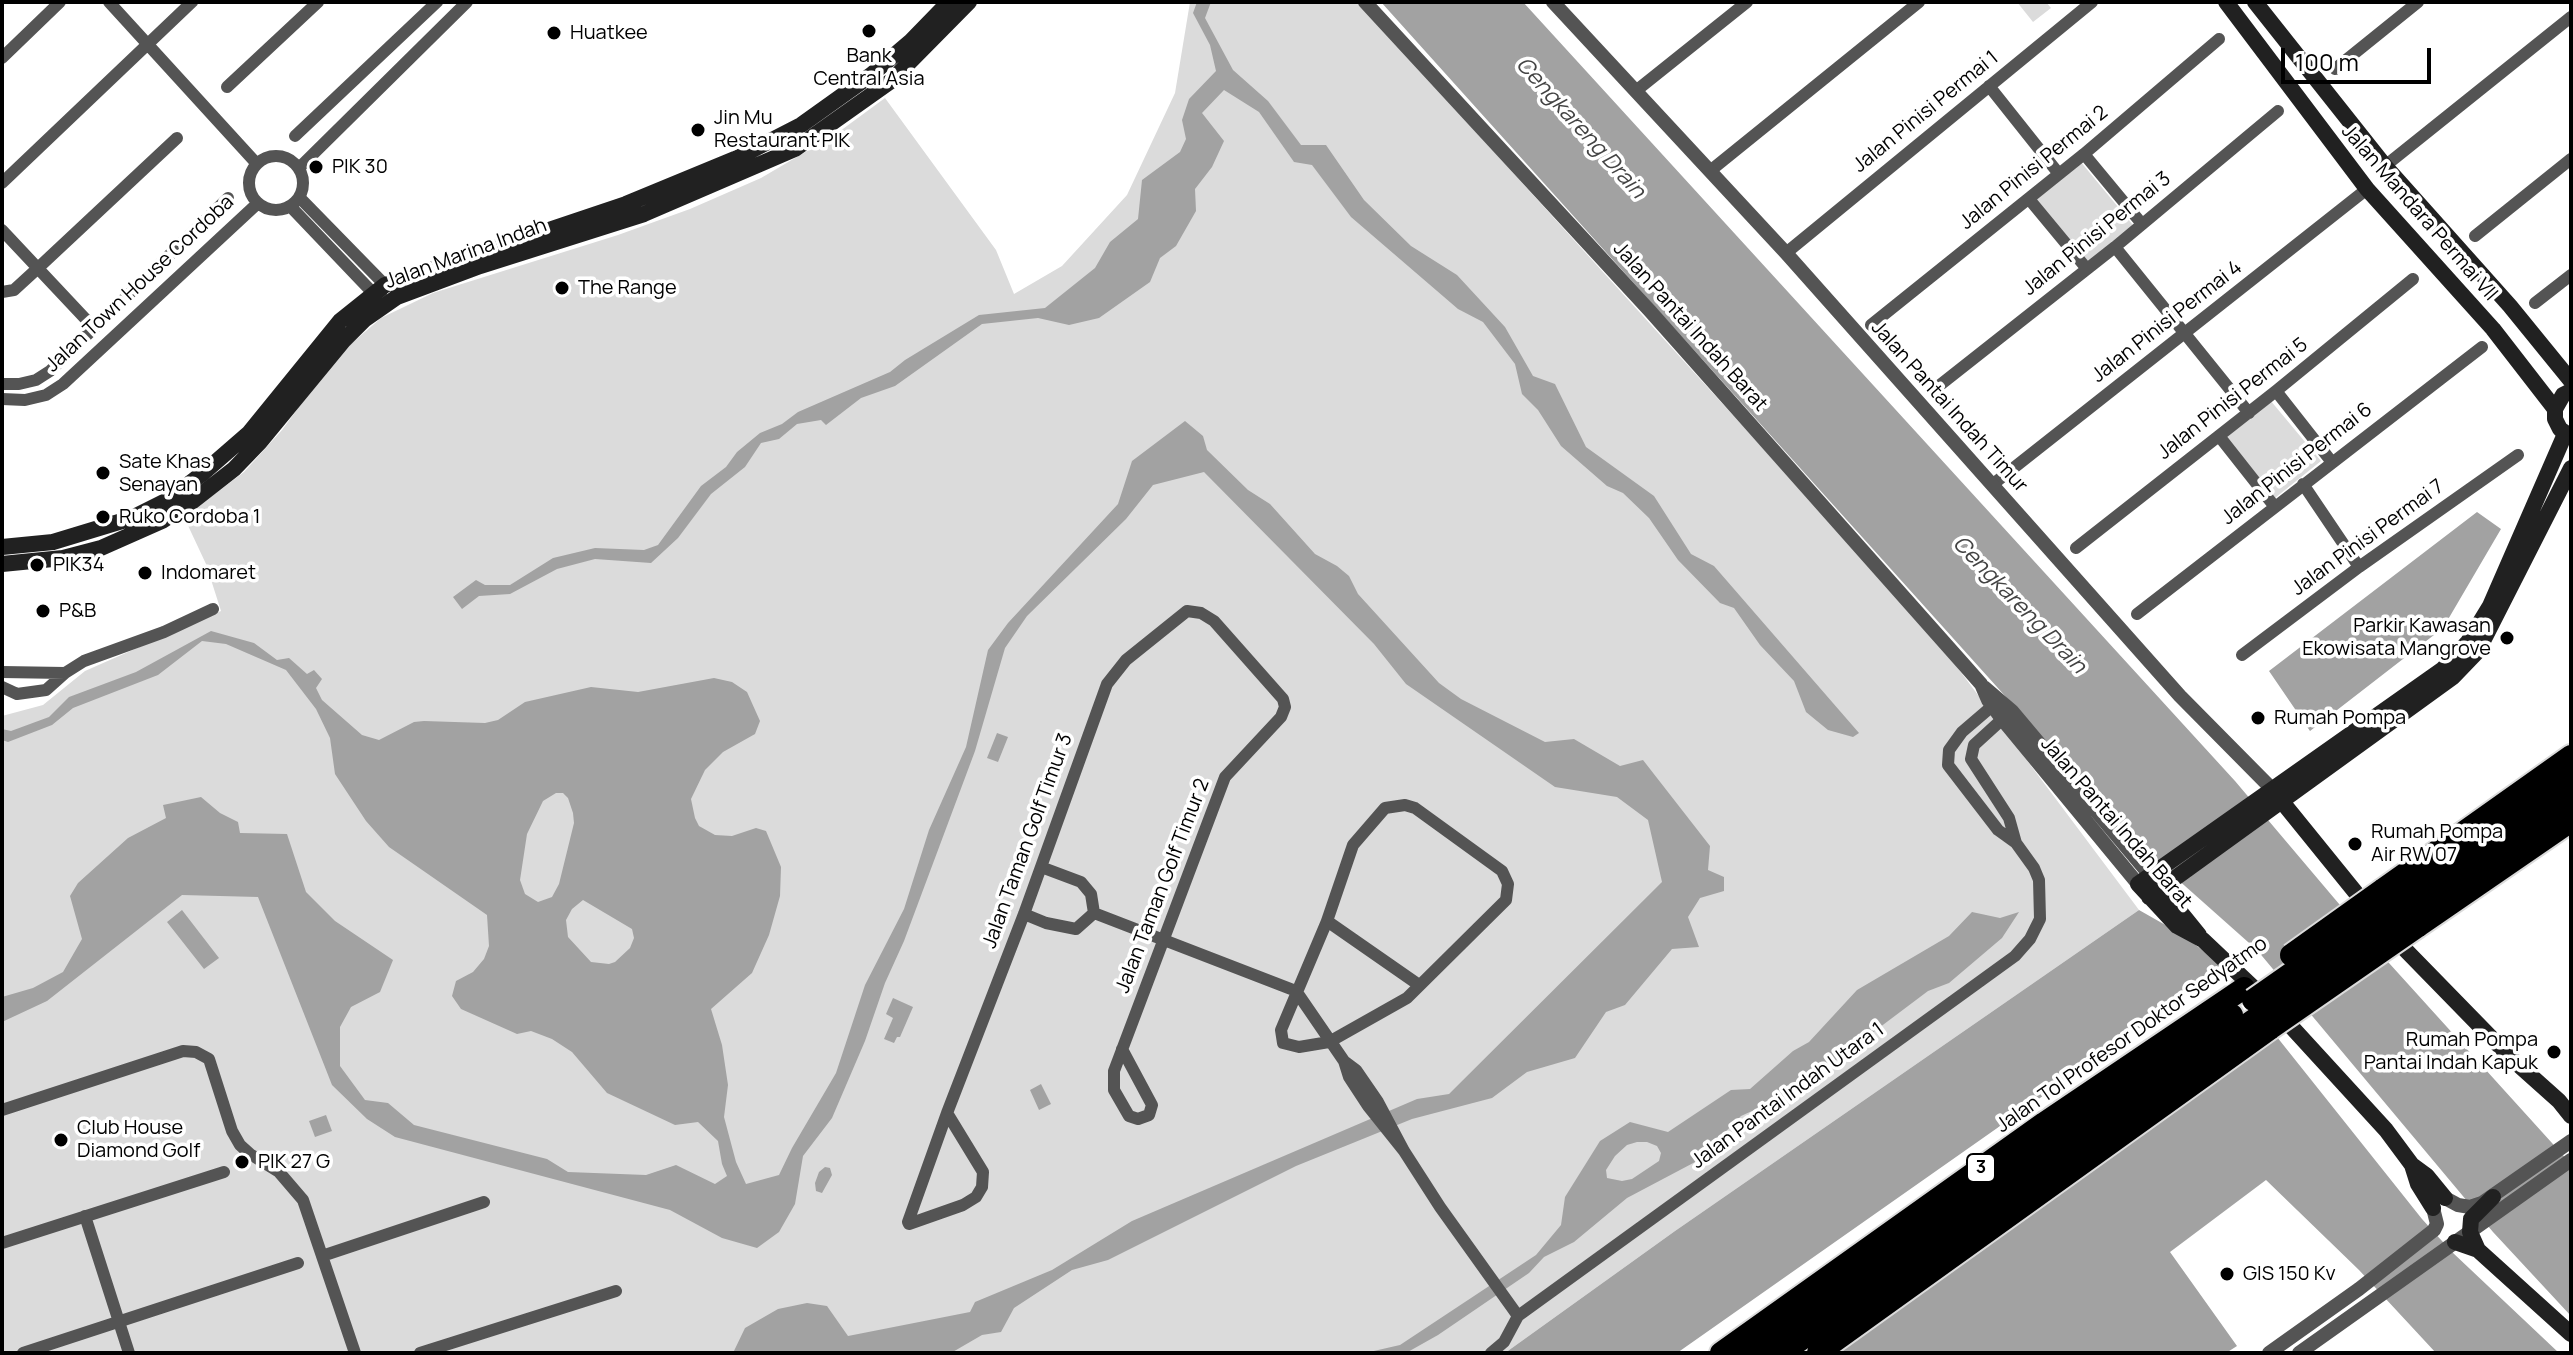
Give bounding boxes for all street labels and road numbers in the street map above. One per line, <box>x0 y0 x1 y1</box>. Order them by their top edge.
street label: Jalan Pinisi Permai 1 <box>1849 46 2003 178</box>
street label: Jalan Pinisi Permai 2 <box>1955 101 2113 235</box>
street label: Jalan Mandara Permai VII <box>2336 120 2502 306</box>
street label: Jalan Pinisi Permai 3 <box>2018 167 2176 301</box>
street label: Jalan Town House Cordoba <box>41 191 239 377</box>
street label: Jalan Marina Indah <box>382 214 550 294</box>
street label: Jalan Pantai Indah Barat <box>1608 238 1772 416</box>
street label: Jalan Pinisi Permai 4 <box>2087 256 2247 388</box>
street label: Jalan Pantai Indah Timur <box>1866 316 2032 498</box>
street label: Jalan Pinisi Permai 5 <box>2153 333 2313 465</box>
street label: Jalan Pinisi Permai 6 <box>2217 398 2377 530</box>
street label: Jalan Pinisi Permai 7 <box>2287 475 2449 601</box>
street label: Jalan Taman Golf Timur 3 <box>978 730 1078 952</box>
street label: Jalan Pantai Indah Barat <box>2035 732 2197 914</box>
street label: Jalan Taman Golf Timur 2 <box>1111 776 1215 996</box>
street label: Jalan Tol Profesor Doktor Sedyatmo <box>1992 932 2272 1138</box>
street label: Jalan Pantai Indah Utara 1 <box>1687 1018 1889 1174</box>
road number: 3 <box>1967 1154 1995 1182</box>

